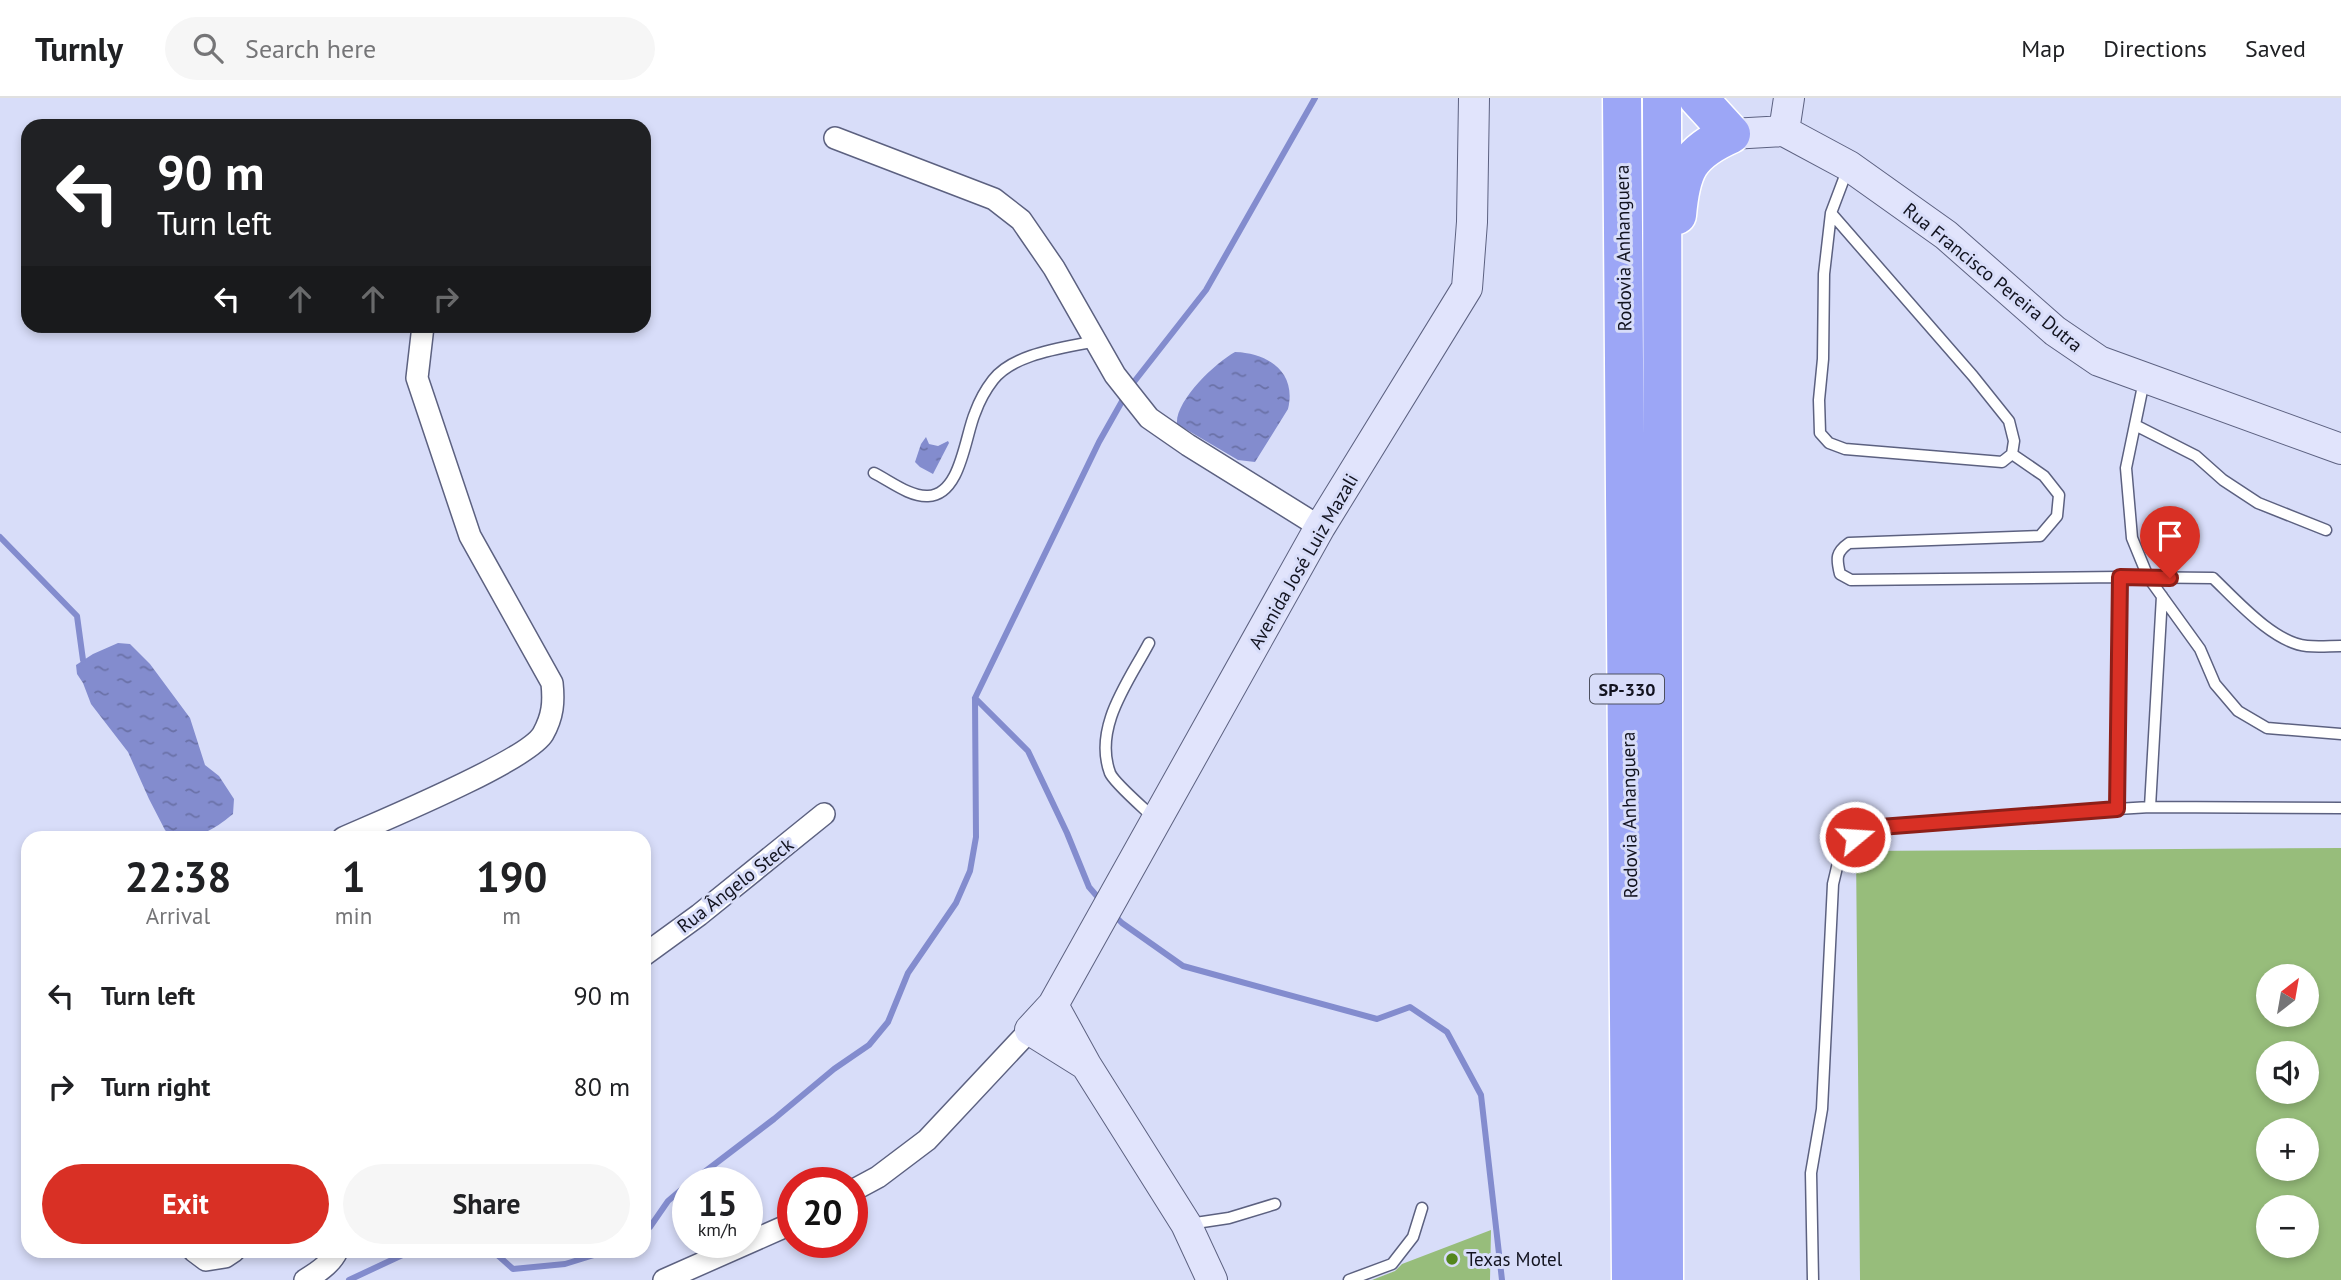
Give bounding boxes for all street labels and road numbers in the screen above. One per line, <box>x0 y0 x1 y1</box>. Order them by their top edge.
street label: Rodovia Anhanguera <box>1610 165 1636 331</box>
street label: Rua Francisco Pereira Dutra <box>1899 197 2087 357</box>
street label: Avenida José Luiz Mazali <box>1243 469 1363 653</box>
road number: SP-330 <box>1590 674 1664 704</box>
street label: Rodovia Anhanguera <box>1616 732 1642 898</box>
street label: Rua Ângelo Steck <box>672 832 798 938</box>

